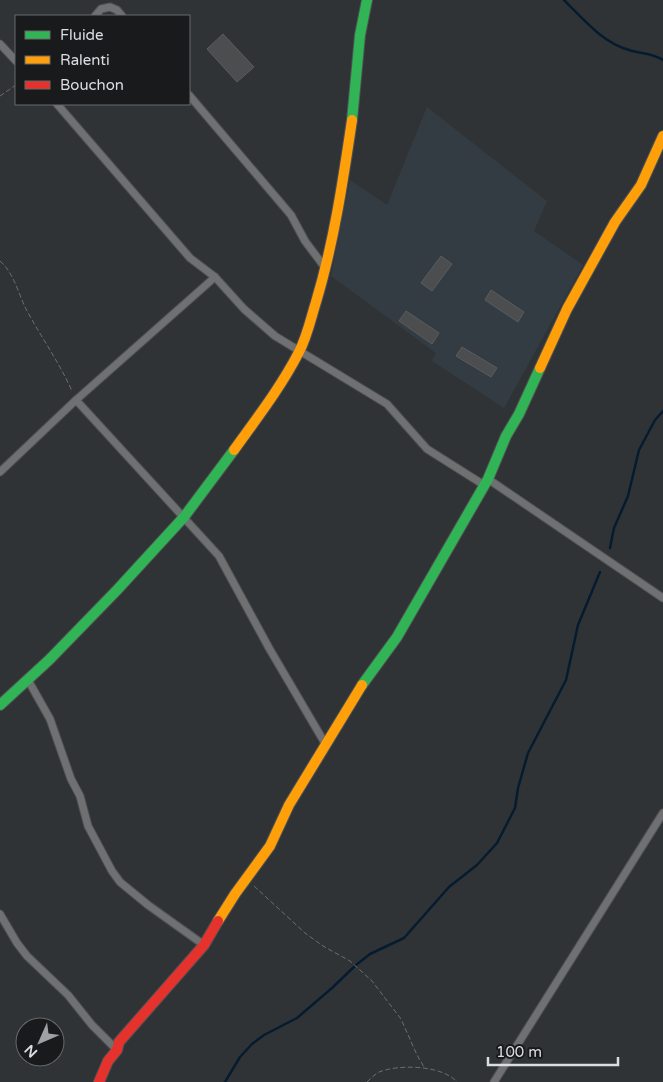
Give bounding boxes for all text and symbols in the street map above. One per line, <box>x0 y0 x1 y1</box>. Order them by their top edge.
legend <box>15 15 190 105</box>
text: Fluide <box>60 26 104 44</box>
text: Ralenti <box>60 51 110 69</box>
text: Bouchon <box>60 76 124 94</box>
north arrow <box>15 1017 65 1067</box>
scale bar <box>488 1034 618 1066</box>
text: N <box>21 1041 41 1061</box>
text: 100 m <box>496 1043 542 1061</box>

